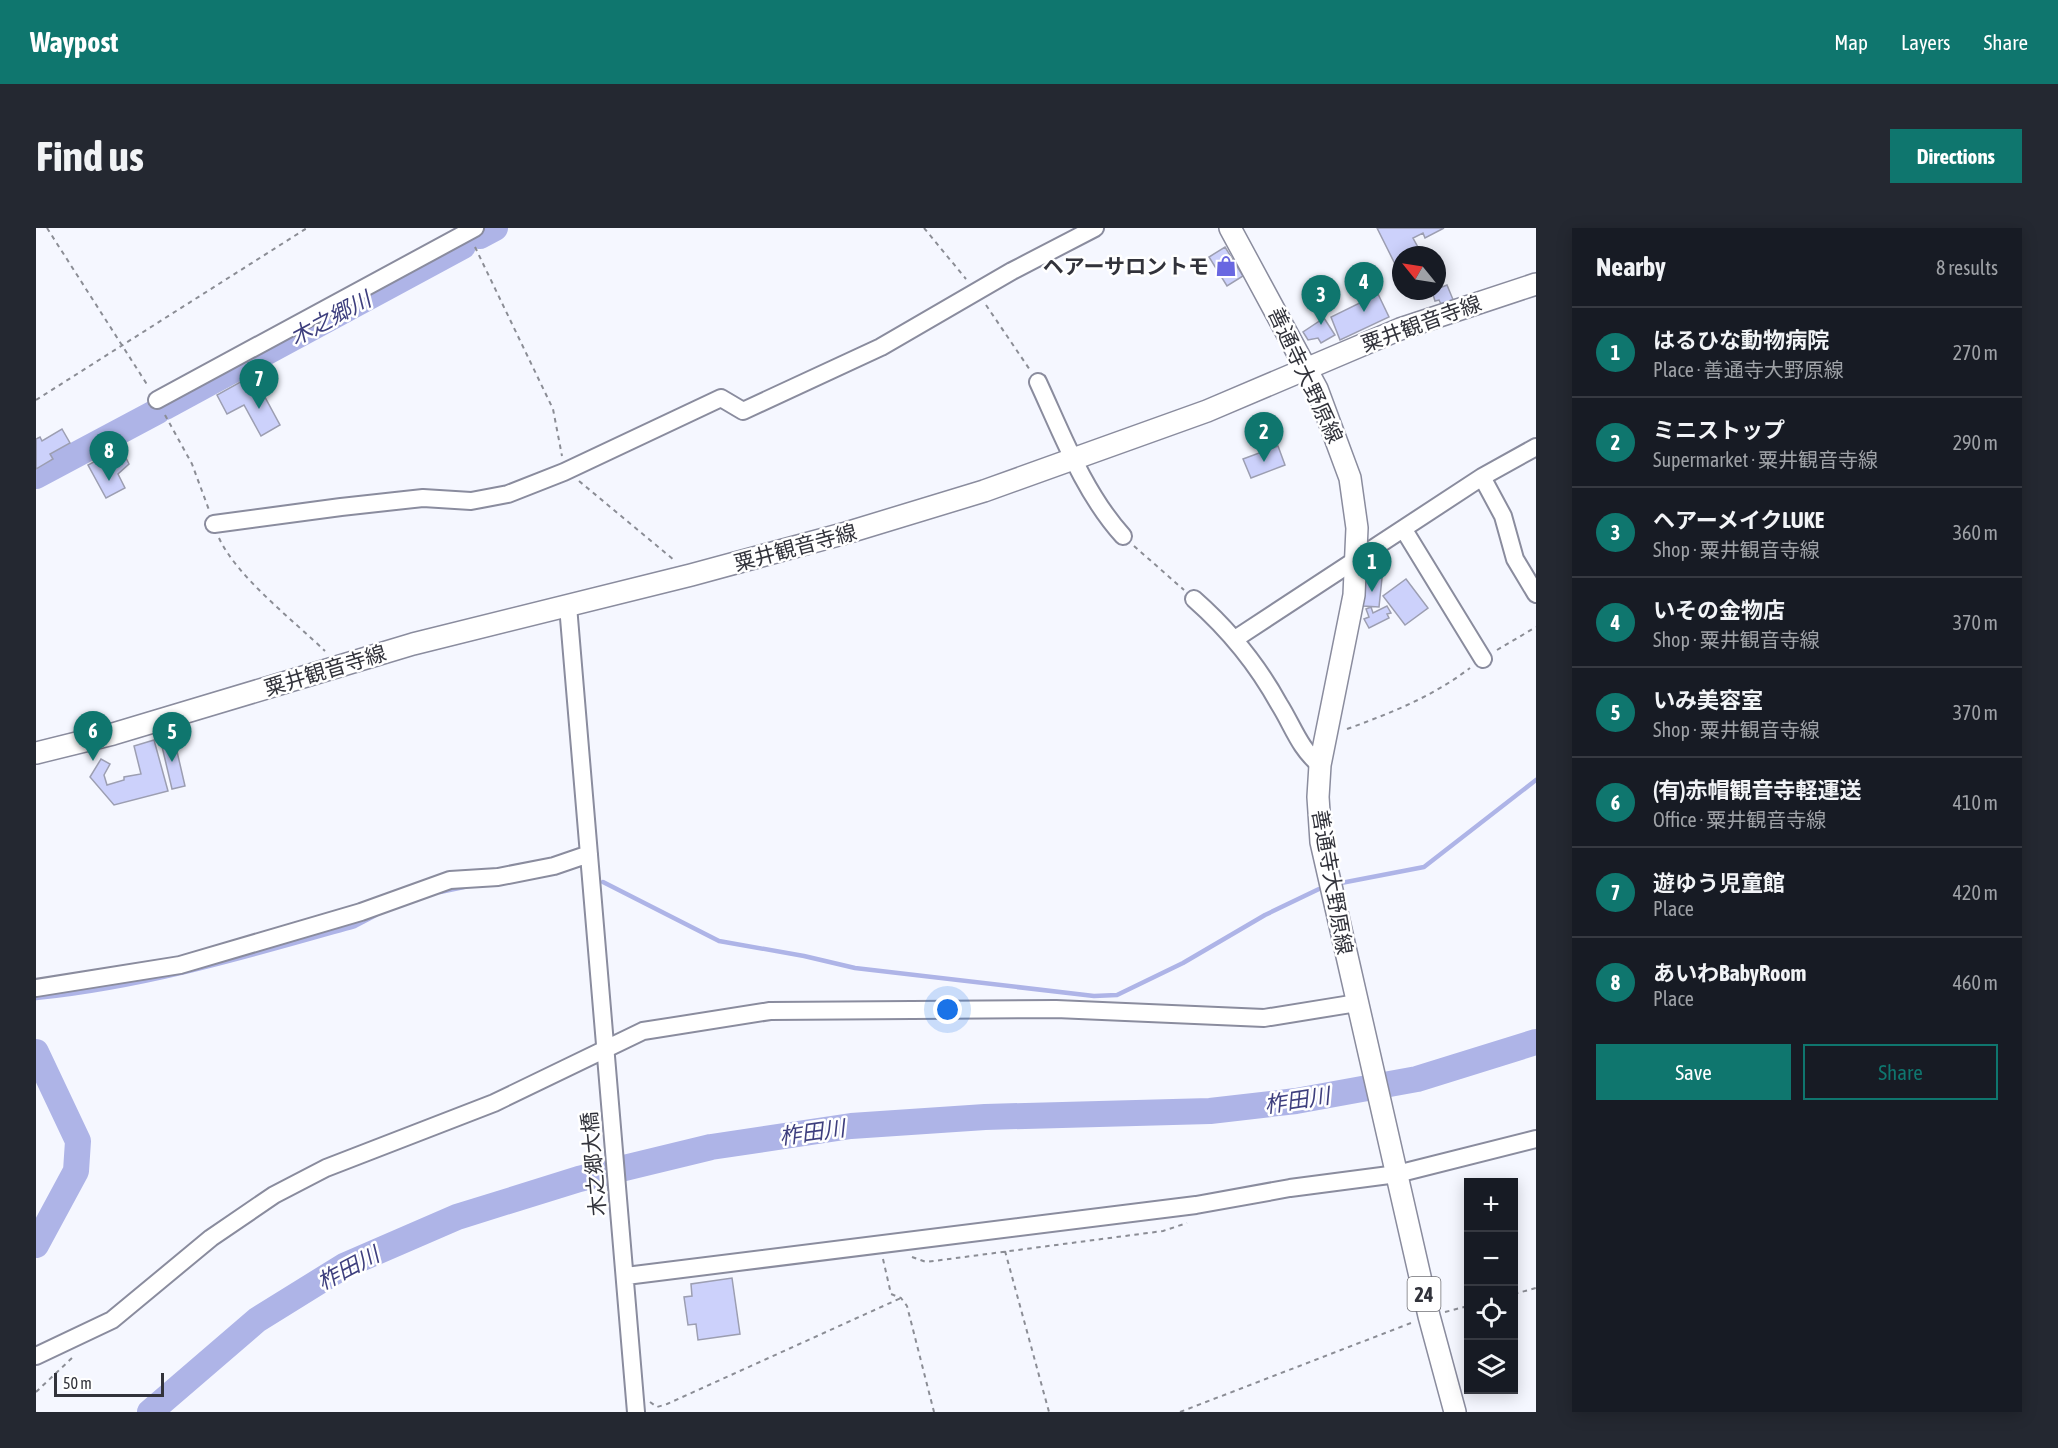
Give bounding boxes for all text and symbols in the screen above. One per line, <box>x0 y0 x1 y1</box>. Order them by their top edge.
text: Waypost <box>30 26 118 58</box>
text: Map <box>1834 30 1868 54</box>
text: Layers <box>1901 30 1951 54</box>
text: Share <box>1984 30 2028 54</box>
button: Directions <box>1890 129 2022 183</box>
text: Find us <box>36 132 144 180</box>
north arrow <box>1392 246 1446 300</box>
text: Nearby <box>1596 252 1666 282</box>
place label: ヘアーサロントモ <box>1043 254 1209 278</box>
shop icon: ヘアーサロントモ <box>1214 254 1238 278</box>
text: 8 results <box>1936 256 1998 279</box>
pin: 4 <box>1344 262 1384 312</box>
pin: 3 <box>1302 276 1340 325</box>
water label: 木之郷川 <box>285 285 377 350</box>
street label: 粟井観音寺線 <box>1358 290 1484 356</box>
street label: 善通寺大野原線 <box>1264 303 1348 447</box>
text: はるひな動物病院 <box>1653 327 1829 353</box>
text: 1 <box>1611 341 1620 364</box>
text: 270 m <box>1953 341 1998 364</box>
text: Place · 善通寺大野原線 <box>1653 358 1844 381</box>
pin: 7 <box>240 360 278 409</box>
pin: 2 <box>1244 412 1284 462</box>
text: ミニストップ <box>1653 417 1785 443</box>
text: 2 <box>1611 431 1620 454</box>
text: 290 m <box>1953 431 1998 454</box>
pin: 8 <box>90 432 128 481</box>
text: Supermarket · 粟井観音寺線 <box>1653 448 1878 471</box>
text: ヘアーメイクLUKE <box>1653 507 1824 533</box>
street label: 粟井観音寺線 <box>731 519 859 575</box>
text: 3 <box>1611 521 1620 544</box>
text: 360 m <box>1953 521 1998 544</box>
text: Shop · 粟井観音寺線 <box>1653 538 1820 561</box>
pin: 1 <box>1352 542 1392 592</box>
text: いその金物店 <box>1653 597 1785 623</box>
text: 4 <box>1611 611 1620 634</box>
text: 370 m <box>1953 611 1998 634</box>
text: Shop · 粟井観音寺線 <box>1653 628 1820 651</box>
street label: 粟井観音寺線 <box>261 640 389 700</box>
text: いみ美容室 <box>1653 687 1763 713</box>
text: 5 <box>1611 701 1620 724</box>
text: 370 m <box>1953 701 1998 724</box>
pin: 6 <box>74 712 112 761</box>
pin: 5 <box>152 712 192 762</box>
text: Shop · 粟井観音寺線 <box>1653 718 1820 741</box>
text: (有)赤帽観音寺軽運送 <box>1653 777 1862 803</box>
text: 6 <box>1611 791 1620 814</box>
text: 410 m <box>1953 791 1998 814</box>
street label: 善通寺大野原線 <box>1308 808 1358 956</box>
text: Office · 粟井観音寺線 <box>1653 808 1826 831</box>
text: 遊ゆう児童館 <box>1653 870 1785 896</box>
text: 7 <box>1611 881 1620 904</box>
text: 420 m <box>1953 881 1998 904</box>
text: Place <box>1653 897 1694 920</box>
text: あいわBabyRoom <box>1653 960 1806 986</box>
text: 8 <box>1611 971 1620 994</box>
text: 460 m <box>1953 971 1998 994</box>
text: Place <box>1653 987 1694 1010</box>
your location <box>933 995 962 1024</box>
button: Save <box>1596 1044 1791 1100</box>
button: Share <box>1803 1044 1998 1100</box>
water label: 柞田川 <box>1262 1082 1334 1118</box>
street label: 木之郷大橋 <box>576 1111 610 1217</box>
water label: 柞田川 <box>778 1114 848 1149</box>
map controls <box>1464 1178 1518 1394</box>
button: + <box>1464 1178 1518 1232</box>
button: − <box>1464 1232 1518 1286</box>
water label: 柞田川 <box>313 1240 385 1295</box>
road number: 24 <box>1408 1277 1440 1311</box>
button: locate <box>1464 1286 1518 1340</box>
button: layers <box>1464 1340 1518 1394</box>
scale bar <box>54 1370 164 1398</box>
text: 50 m <box>63 1374 92 1392</box>

